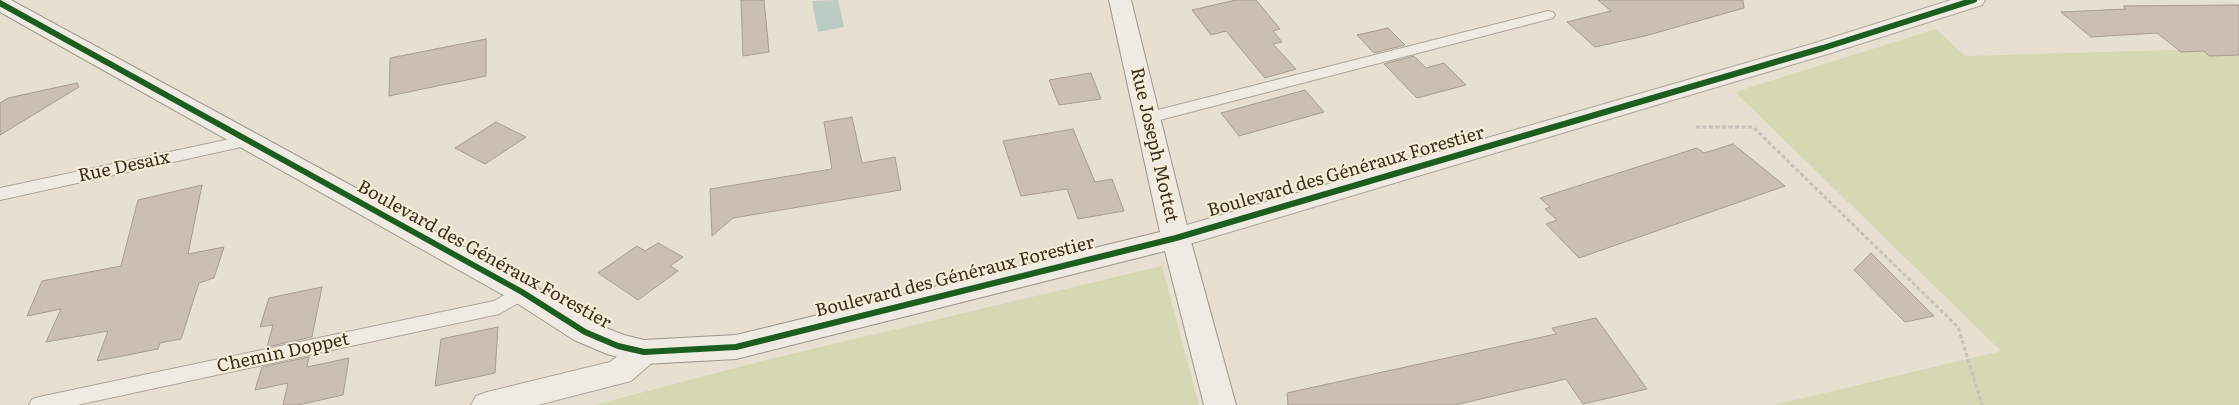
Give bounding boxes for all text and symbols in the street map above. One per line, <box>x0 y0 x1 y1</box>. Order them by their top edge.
street label: Rue Joseph Mottet <box>1126 65 1182 225</box>
street label: Boulevard des Généraux Forestier <box>1205 122 1487 222</box>
street label: Rue Desaix <box>76 147 172 187</box>
street label: Boulevard des Généraux Forestier <box>353 176 615 334</box>
street label: Boulevard des Généraux Forestier <box>813 232 1097 322</box>
street label: Chemin Doppet <box>215 328 351 378</box>

